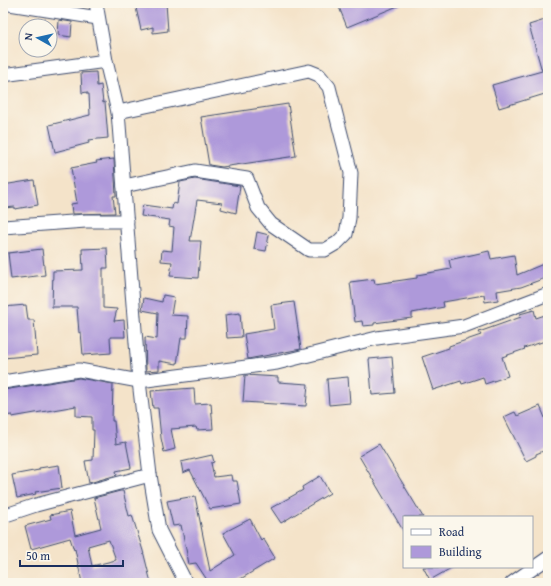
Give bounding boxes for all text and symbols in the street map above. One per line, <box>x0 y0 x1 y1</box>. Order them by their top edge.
north arrow <box>18 18 58 58</box>
text: N <box>20 31 37 41</box>
legend <box>403 516 533 568</box>
text: Road <box>439 523 465 540</box>
scale bar <box>20 542 123 568</box>
text: Building <box>439 543 482 560</box>
text: 50 m <box>26 547 50 564</box>

